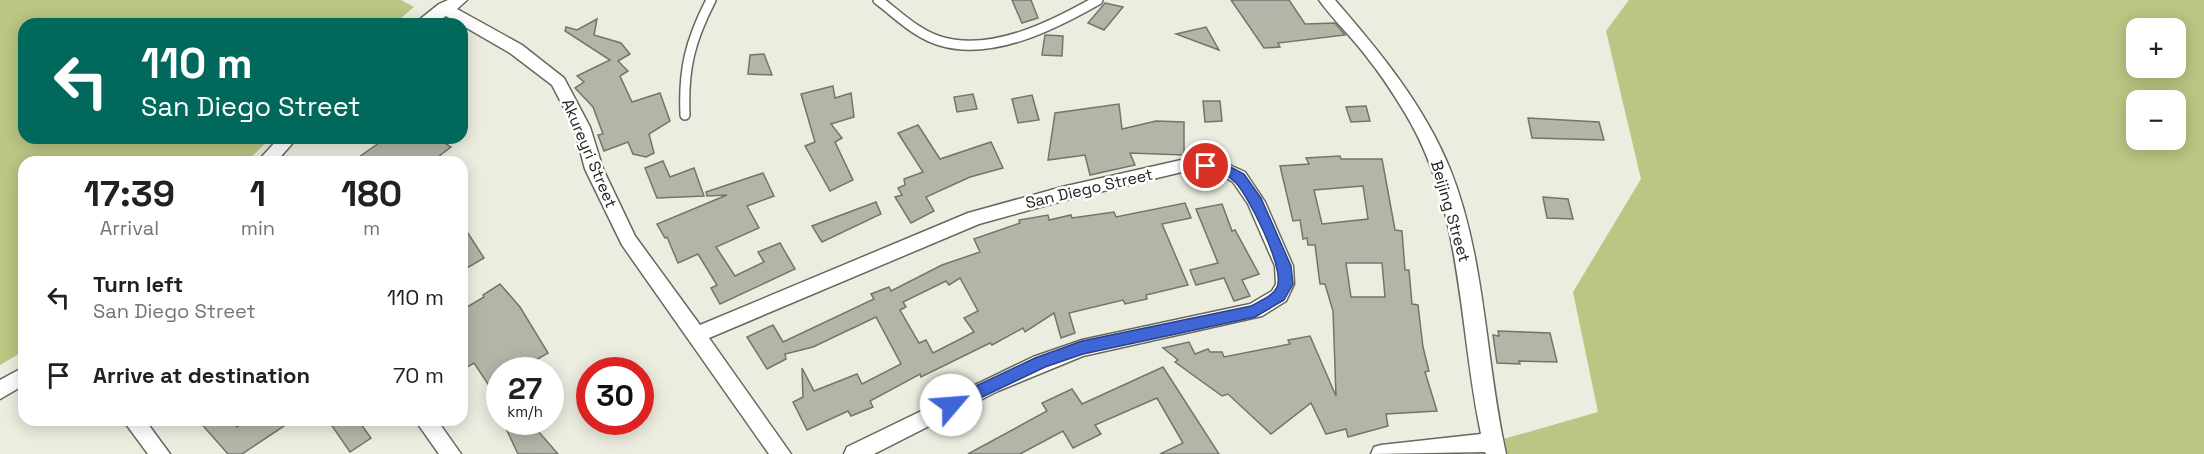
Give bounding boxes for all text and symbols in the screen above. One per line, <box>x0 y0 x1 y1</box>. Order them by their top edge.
map controls <box>2126 18 2186 150</box>
button: + <box>2126 18 2186 78</box>
text: 110 m <box>141 37 253 90</box>
icon: left <box>42 42 120 120</box>
text: San Diego Street <box>141 89 361 124</box>
button: − <box>2126 90 2186 150</box>
street label: Akureyri Street <box>557 95 622 211</box>
pin <box>1180 140 1231 191</box>
icon: arrive <box>1189 149 1222 182</box>
street label: Beijing Street <box>1426 158 1475 264</box>
street label: San Diego Street <box>1023 164 1155 213</box>
text: 17:39 <box>84 171 175 217</box>
text: 1 <box>250 171 266 217</box>
text: 180 <box>341 171 402 217</box>
text: Arrival <box>100 215 159 241</box>
text: min <box>241 215 275 241</box>
text: m <box>363 215 380 241</box>
text: Turn left <box>93 270 183 298</box>
icon: left <box>42 281 75 314</box>
text: 110 m <box>387 283 444 311</box>
text: San Diego Street <box>93 298 256 324</box>
speed limit sign: 30 <box>576 357 654 435</box>
icon: arrive <box>42 359 75 392</box>
text: Arrive at destination <box>93 361 310 389</box>
text: 70 m <box>393 361 444 389</box>
text: 27 <box>508 369 542 408</box>
position arrow <box>919 373 983 437</box>
text: km/h <box>507 402 543 421</box>

